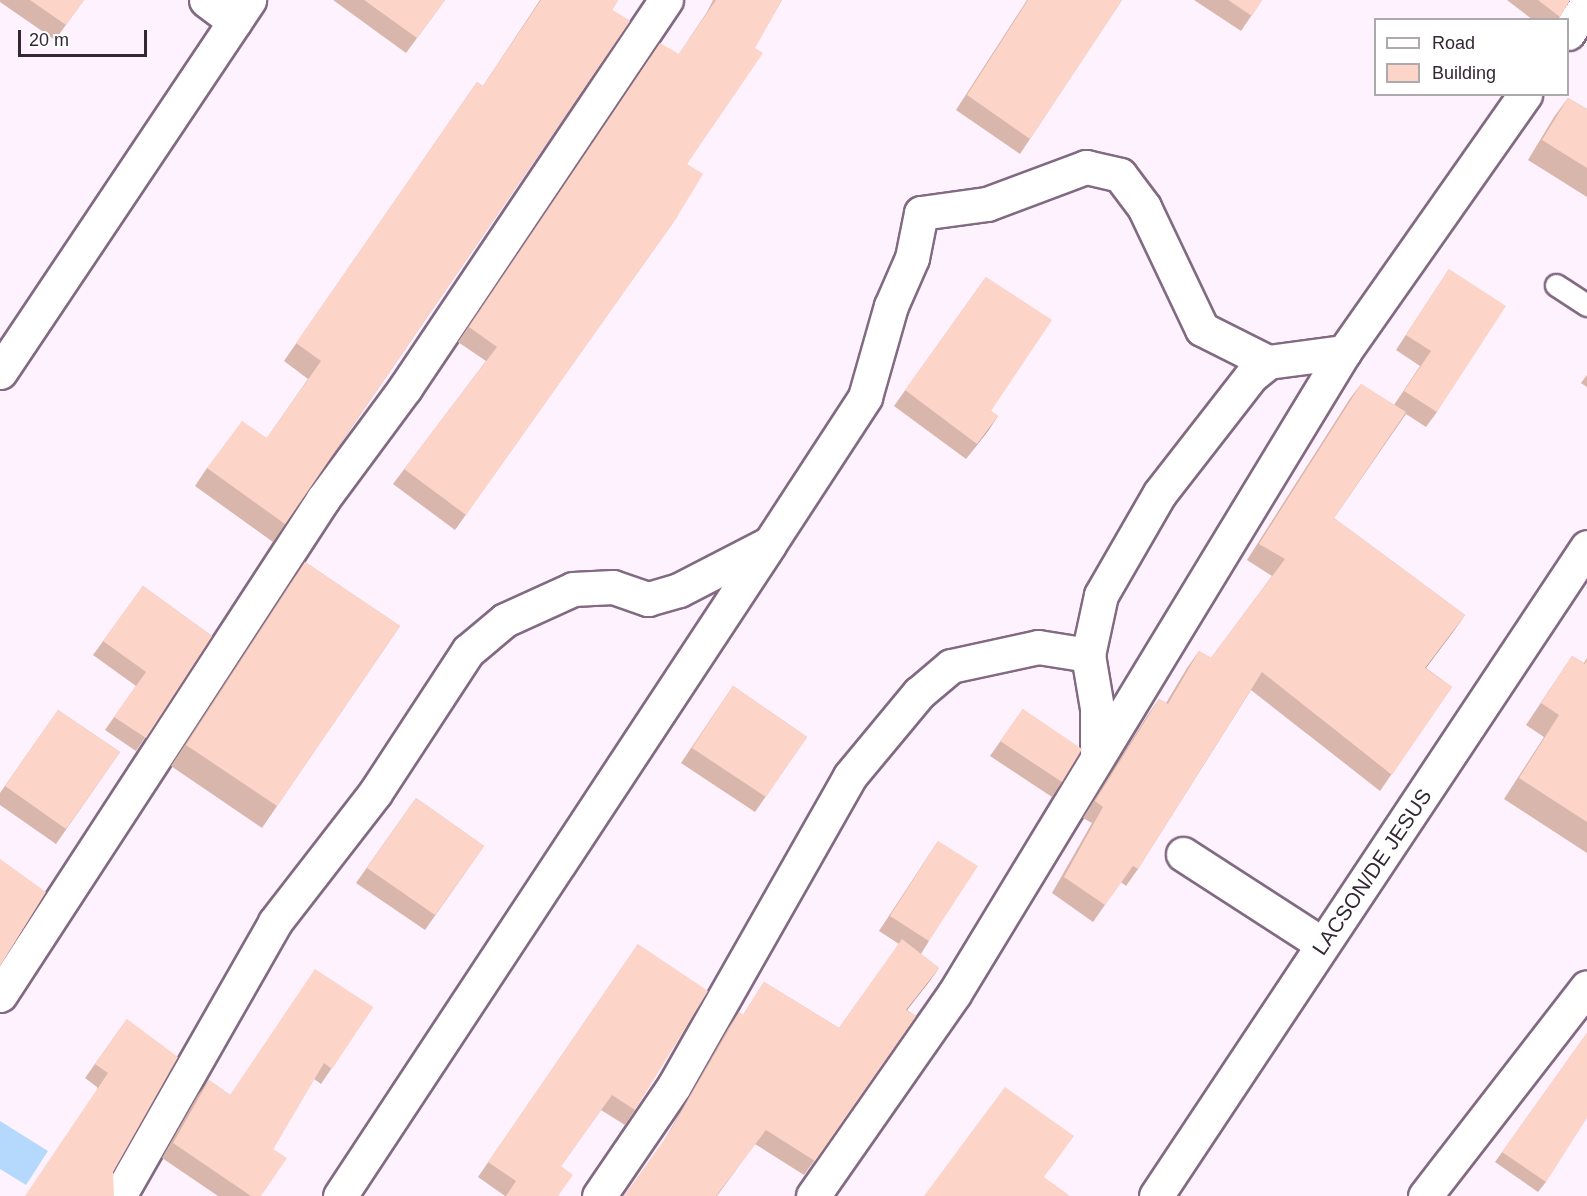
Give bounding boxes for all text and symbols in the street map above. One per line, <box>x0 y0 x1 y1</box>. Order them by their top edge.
scale bar <box>21 18 150 56</box>
legend <box>1374 18 1569 96</box>
text: 20 m <box>29 30 69 50</box>
text: Road <box>1432 33 1475 53</box>
text: Building <box>1432 63 1496 83</box>
street label: LACSON/DE JESUS <box>1307 784 1437 960</box>

